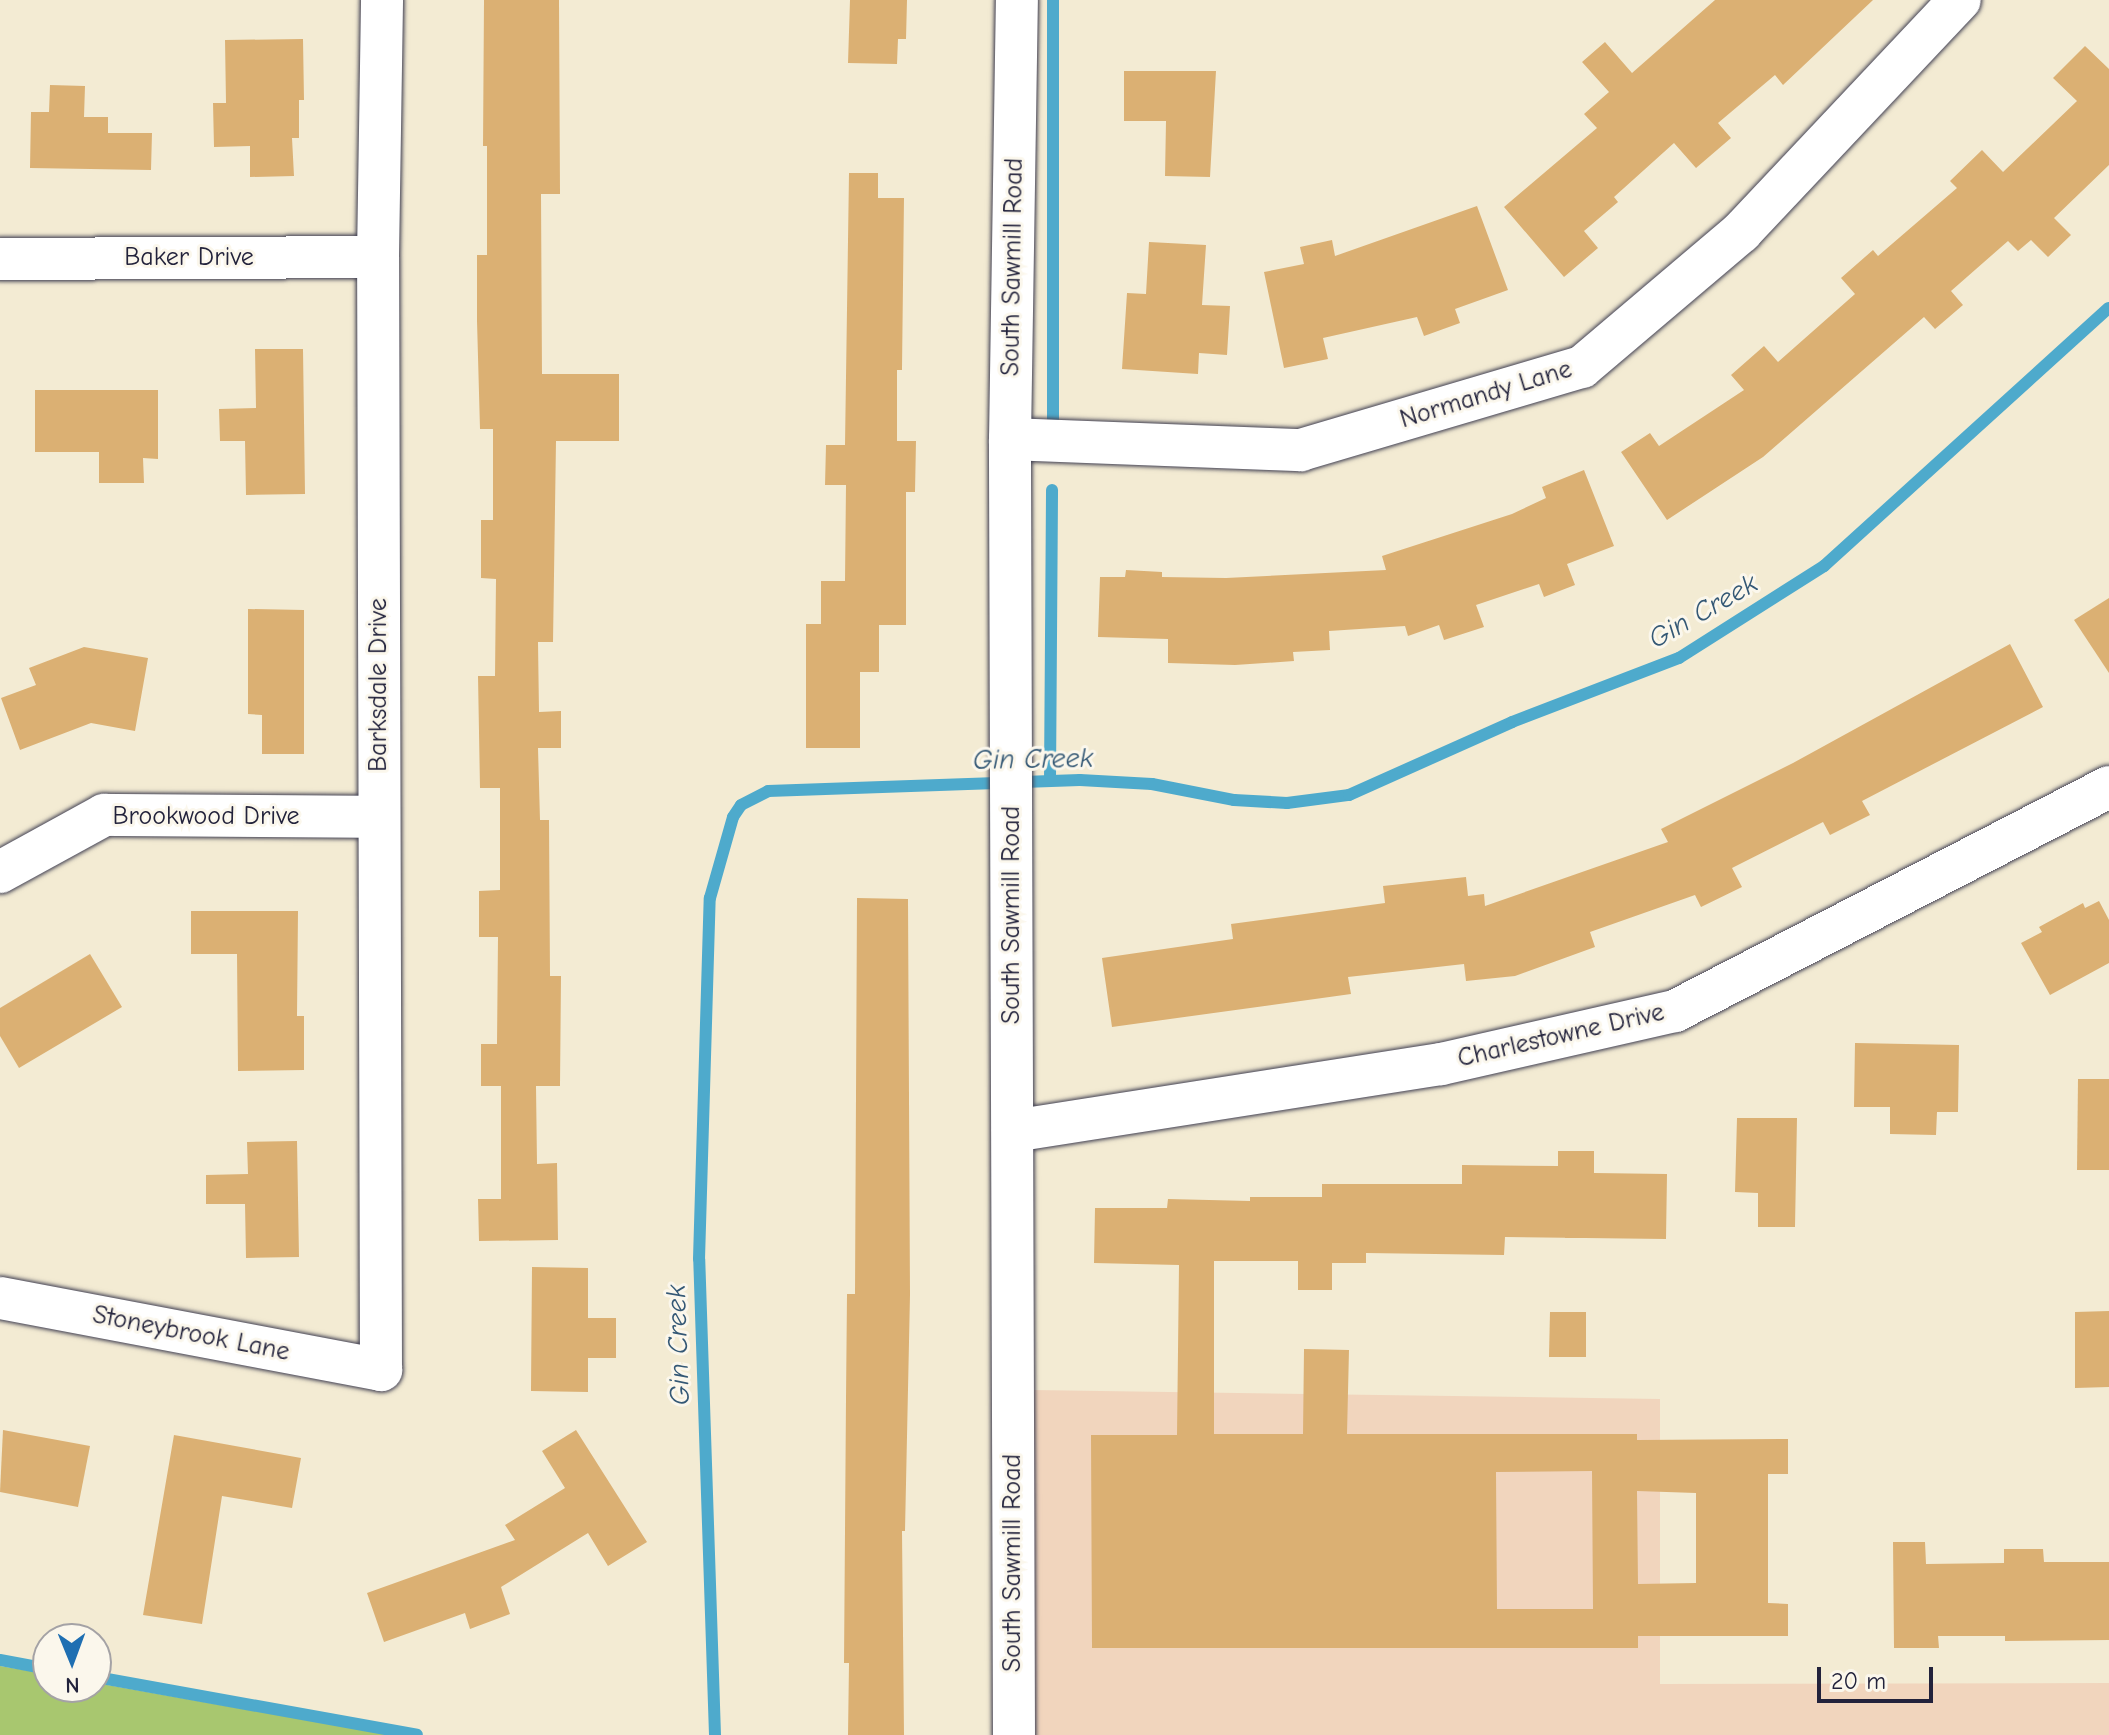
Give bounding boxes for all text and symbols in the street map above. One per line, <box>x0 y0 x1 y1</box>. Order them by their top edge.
street label: South Sawmill Road <box>995 158 1031 376</box>
street label: Baker Drive <box>124 242 254 274</box>
street label: Normandy Lane <box>1396 354 1576 436</box>
water label: Gin Creek <box>1642 566 1764 656</box>
street label: Barksdale Drive <box>363 598 395 772</box>
water label: Gin Creek <box>972 741 1094 777</box>
street label: Brookwood Drive <box>112 801 300 833</box>
street label: South Sawmill Road <box>996 806 1028 1024</box>
street label: Charlestowne Drive <box>1455 997 1667 1075</box>
water label: Gin Creek <box>659 1284 697 1406</box>
street label: Stoneybrook Lane <box>90 1300 292 1368</box>
street label: South Sawmill Road <box>997 1454 1029 1672</box>
north arrow <box>32 1623 112 1703</box>
scale bar <box>1821 1651 1937 1701</box>
text: 20 m <box>1831 1667 1886 1695</box>
text: N <box>65 1672 80 1698</box>

